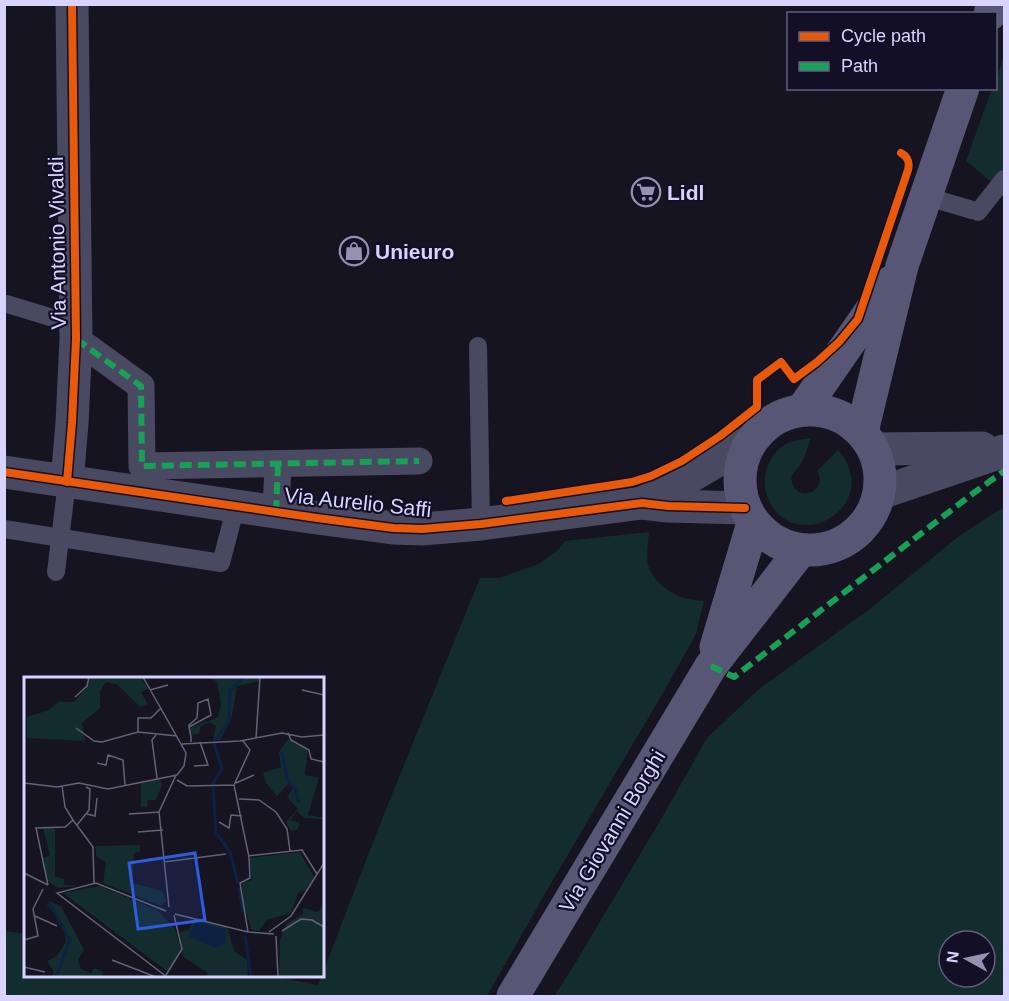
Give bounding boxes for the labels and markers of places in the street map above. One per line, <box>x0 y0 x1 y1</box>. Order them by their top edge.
supermarket icon: Lidl <box>630 176 662 208</box>
place label: Lidl <box>667 181 704 204</box>
shop icon: Unieuro <box>338 235 370 267</box>
place label: Unieuro <box>375 240 454 263</box>

